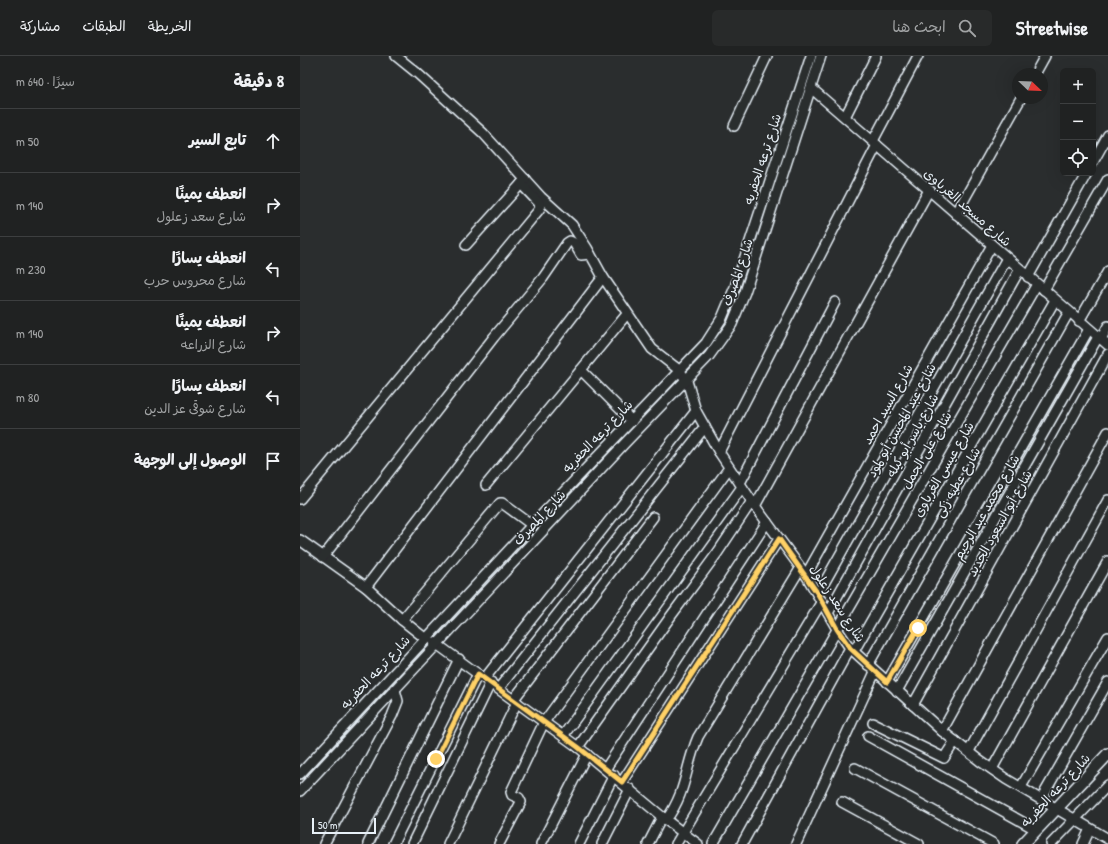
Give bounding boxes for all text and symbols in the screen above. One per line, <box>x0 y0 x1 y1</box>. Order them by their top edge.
search box <box>712 10 992 46</box>
text: Streetwise <box>1016 15 1088 41</box>
text: مشاركة <box>20 16 60 35</box>
text: الطبقات <box>82 16 126 35</box>
text: الخريطة <box>148 16 191 35</box>
text: ابحث هنا <box>892 16 946 37</box>
icon: search <box>956 17 978 39</box>
north arrow <box>1012 68 1048 104</box>
map controls <box>1060 68 1096 176</box>
button: + <box>1060 68 1096 104</box>
text: 8 دقيقة <box>233 69 284 92</box>
text: سيرًا · 640 m <box>16 72 75 90</box>
button: − <box>1060 104 1096 140</box>
street label: شارع ترعه الحفريه <box>739 111 786 207</box>
text: تابع السير <box>189 129 246 150</box>
icon: ahead <box>262 130 284 152</box>
text: 50 m <box>16 132 39 150</box>
button: locate <box>1060 140 1096 176</box>
street label: شارع مسجد الغرباوى <box>920 164 1016 251</box>
text: انعطف يمينًا <box>176 183 246 204</box>
icon: right <box>262 194 284 216</box>
text: 140 m <box>16 196 43 214</box>
text: شارع سعد زعلول <box>156 207 246 225</box>
street label: شارع المصرف <box>717 236 758 308</box>
text: انعطف يسارًا <box>172 247 246 268</box>
icon: left <box>262 258 284 280</box>
text: 230 m <box>16 260 46 278</box>
text: شارع محروس حرب <box>144 271 246 289</box>
text: انعطف يمينًا <box>176 311 246 332</box>
icon: right <box>262 322 284 344</box>
text: 140 m <box>16 324 43 342</box>
text: شارع الزراعه <box>181 335 246 353</box>
street label: شارع عبد المحسن أبو لمود <box>862 360 941 481</box>
street label: شارع السيد احمد <box>857 361 917 448</box>
text: انعطف يسارًا <box>172 375 246 396</box>
icon: left <box>262 386 284 408</box>
text: 80 m <box>16 388 39 406</box>
street label: شارع ياسر أبو كيله <box>882 390 943 481</box>
street label: شارع ترعه الحفريه <box>558 396 637 477</box>
text: شارع شوقى عز الدين <box>144 399 246 417</box>
street label: شارع على الجمل <box>896 408 956 493</box>
street label: شارع عيسى الغرباوى <box>908 418 979 521</box>
street label: شارع عطيه زكى <box>930 444 985 521</box>
text: الوصول إلى الوجهة <box>134 449 246 470</box>
icon: arrive <box>262 450 284 472</box>
street label: شارع محمد عبد الرحيم <box>949 451 1025 564</box>
street label: شارع أبو السعود الجديد <box>962 466 1037 580</box>
street label: شارع المصرف <box>509 485 570 549</box>
street label: شارع سعد زعلول <box>805 561 870 646</box>
route start <box>909 619 927 637</box>
street label: شارع ترعه الحفريه <box>336 631 415 713</box>
street label: شارع ترعه الحفريه <box>1016 749 1095 831</box>
route end <box>427 750 445 768</box>
scale bar <box>312 816 376 835</box>
text: 50 m <box>318 818 338 832</box>

